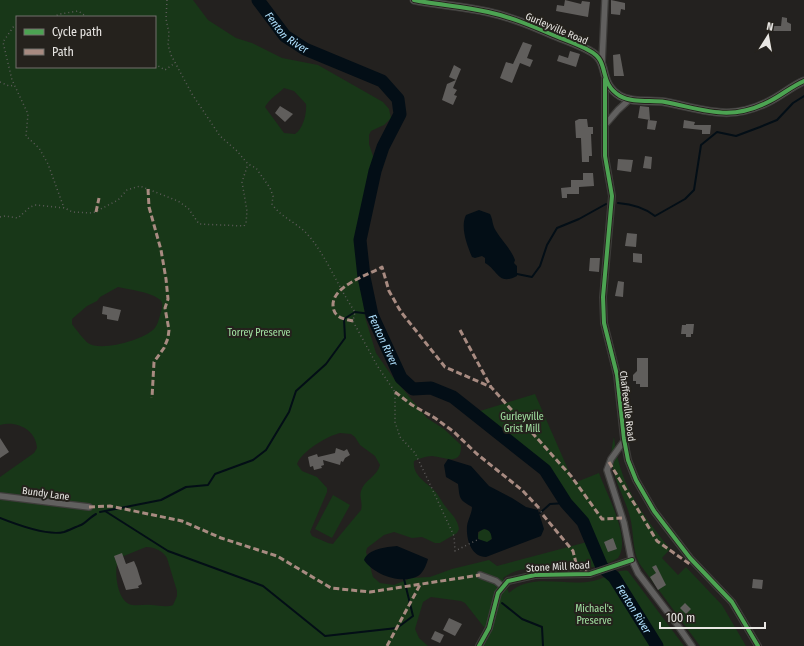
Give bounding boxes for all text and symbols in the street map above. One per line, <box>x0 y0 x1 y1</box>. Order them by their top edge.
water label: Fenton River <box>262 9 311 57</box>
street label: Gurleyville Road <box>524 10 590 47</box>
legend <box>16 16 156 68</box>
north arrow <box>748 16 788 56</box>
text: N <box>765 20 774 34</box>
text: Cycle path <box>52 25 102 39</box>
text: Path <box>52 45 74 59</box>
water label: Fenton River <box>366 312 401 369</box>
park label: Torrey Preserve <box>228 327 291 339</box>
street label: Chaffeeville Road <box>617 370 637 442</box>
park label: Gurleyville Grist Mill <box>500 411 544 435</box>
street label: Bundy Lane <box>21 485 70 503</box>
street label: Stone Mill Road <box>526 559 590 575</box>
water label: Fenton River <box>613 582 654 637</box>
park label: Michael's Preserve <box>575 603 613 627</box>
scale bar <box>660 604 765 630</box>
text: 100 m <box>666 611 695 625</box>

